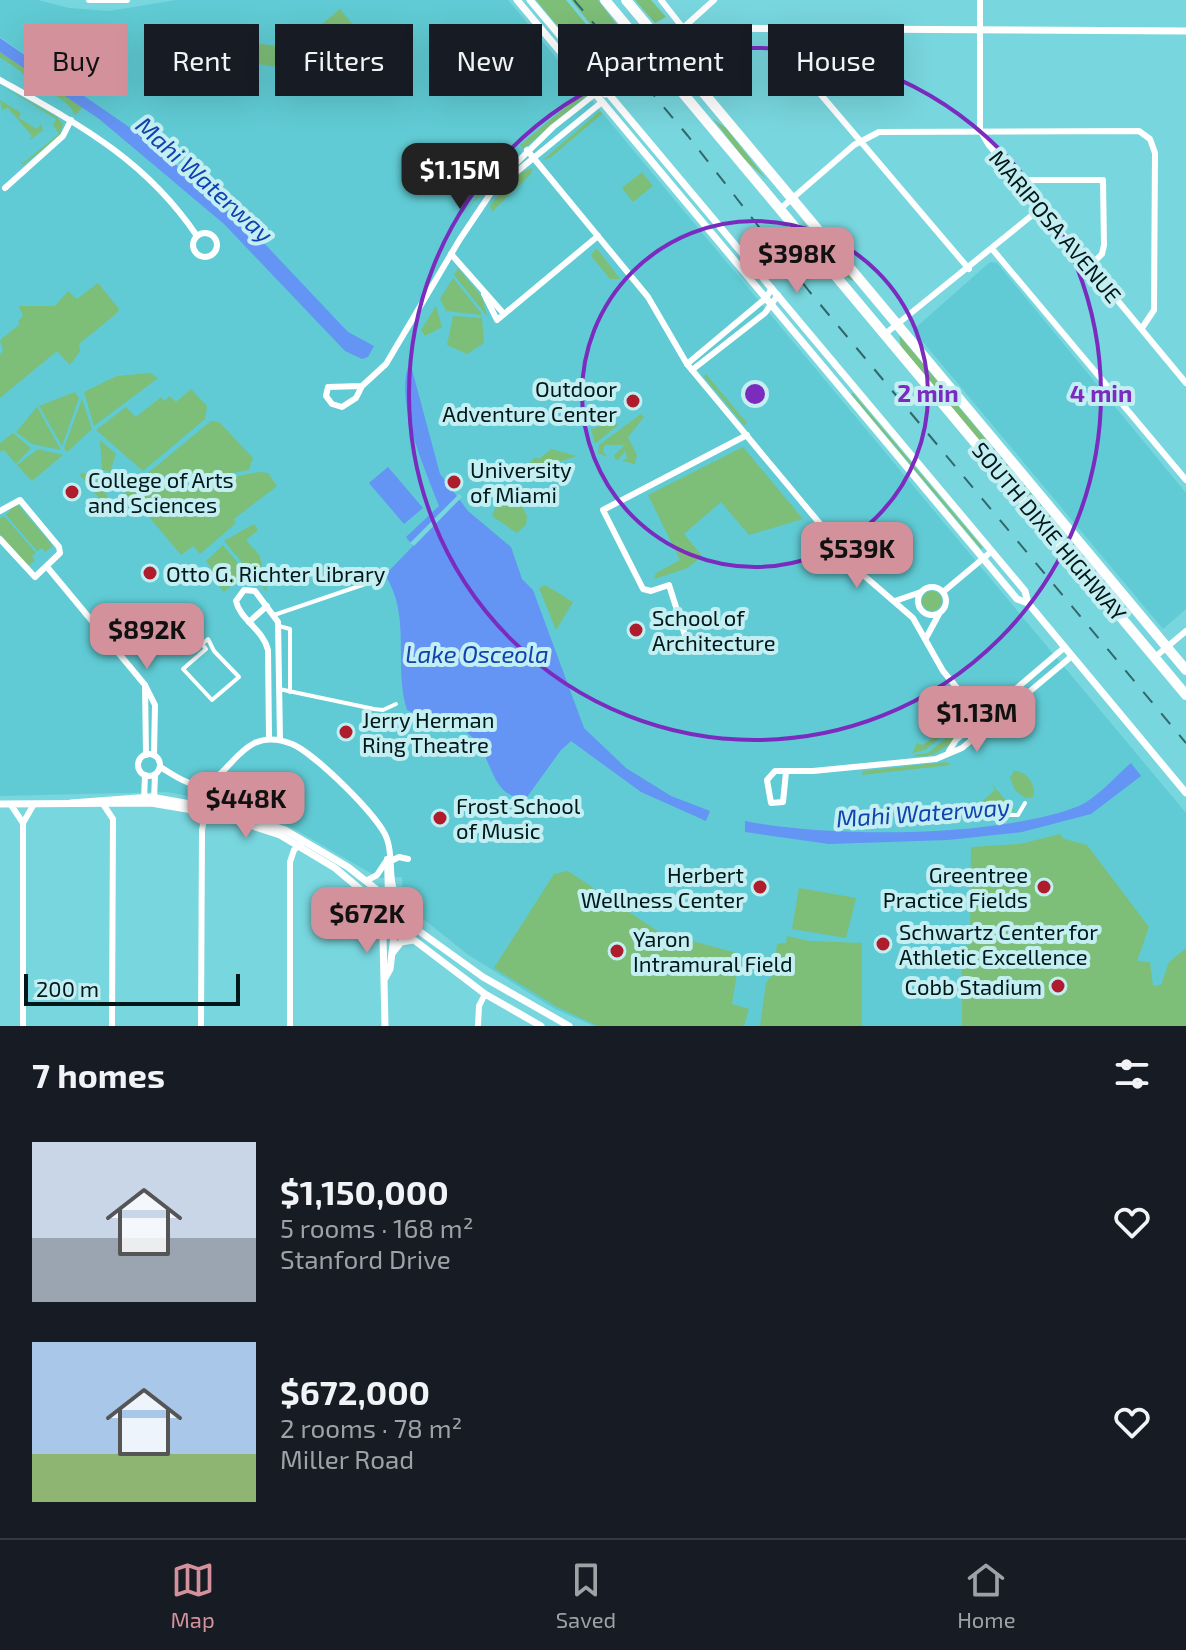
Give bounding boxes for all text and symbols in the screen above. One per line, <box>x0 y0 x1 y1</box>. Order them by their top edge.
chip: Buy <box>24 24 128 96</box>
chip: Rent <box>144 24 259 96</box>
chip: Filters <box>275 24 413 96</box>
chip: New <box>429 24 542 96</box>
chip: Apartment <box>558 24 752 96</box>
chip: House <box>768 24 904 96</box>
water label: Mahi Waterway <box>131 110 279 248</box>
pin: $1.15M <box>395 143 525 211</box>
street label: MARIPOSA AVENUE <box>985 144 1127 308</box>
text: $1.15M <box>420 153 500 184</box>
pin: $398K <box>741 227 853 295</box>
text: $398K <box>758 237 836 268</box>
place label: Outdoor Adventure Center <box>442 375 617 426</box>
text: 2 min <box>897 378 959 407</box>
text: 4 min <box>1070 378 1132 407</box>
centre of rings <box>741 380 769 408</box>
marker: Outdoor Adventure Center <box>624 392 642 410</box>
street label: SOUTH DIXIE HIGHWAY <box>968 436 1133 626</box>
place label: University of Miami <box>470 456 572 507</box>
place label: College of Arts and Sciences <box>88 466 234 517</box>
marker: University of Miami <box>445 473 463 491</box>
marker: College of Arts and Sciences <box>63 483 81 501</box>
pin: $539K <box>801 522 913 590</box>
text: $539K <box>819 532 895 563</box>
place label: Otto G. Richter Library <box>166 560 386 586</box>
marker: Otto G. Richter Library <box>141 564 159 582</box>
pin: $892K <box>91 603 203 671</box>
place label: School of Architecture <box>652 604 775 655</box>
text: $892K <box>108 613 186 644</box>
marker: School of Architecture <box>627 621 645 639</box>
water label: Lake Osceola <box>405 639 549 668</box>
pin: $1.13M <box>912 686 1042 754</box>
text: $1.13M <box>936 696 1018 727</box>
place label: Jerry Herman Ring Theatre <box>362 706 494 757</box>
marker: Jerry Herman Ring Theatre <box>337 723 355 741</box>
pin: $448K <box>190 772 302 840</box>
text: $448K <box>206 782 286 813</box>
water label: Mahi Waterway <box>835 791 1011 833</box>
place label: Frost School of Music <box>456 792 581 843</box>
marker: Frost School of Music <box>431 809 449 827</box>
place label: Herbert Wellness Center <box>581 861 744 912</box>
place label: Greentree Practice Fields <box>883 861 1028 912</box>
marker: Herbert Wellness Center <box>751 878 769 896</box>
marker: Greentree Practice Fields <box>1035 878 1053 896</box>
pin: $672K <box>311 887 423 955</box>
text: $672K <box>329 897 405 928</box>
place label: Schwartz Center for Athletic Excellence <box>899 918 1098 969</box>
place label: Yaron Intramural Field <box>633 925 793 976</box>
marker: Schwartz Center for Athletic Excellence <box>874 935 892 953</box>
marker: Yaron Intramural Field <box>608 942 626 960</box>
scale bar <box>24 970 240 1006</box>
place label: Cobb Stadium <box>904 973 1042 999</box>
text: 200 m <box>36 975 99 1001</box>
marker: Cobb Stadium <box>1049 977 1067 995</box>
icon: filters <box>1110 1052 1154 1096</box>
text: 7 homes <box>32 1054 165 1095</box>
text: $1,150,000 <box>280 1171 449 1212</box>
icon: home <box>96 1174 192 1270</box>
icon: heart <box>1110 1200 1154 1244</box>
text: 5 rooms · 168 m² <box>280 1212 473 1243</box>
text: Stanford Drive <box>280 1243 451 1274</box>
text: $672,000 <box>280 1371 430 1412</box>
icon: home <box>96 1374 192 1470</box>
icon: heart <box>1110 1400 1154 1444</box>
text: 2 rooms · 78 m² <box>280 1412 462 1443</box>
text: Miller Road <box>280 1443 414 1474</box>
tab: Map <box>171 1558 215 1632</box>
tab: Saved <box>556 1558 616 1632</box>
tab: Home <box>957 1558 1015 1632</box>

